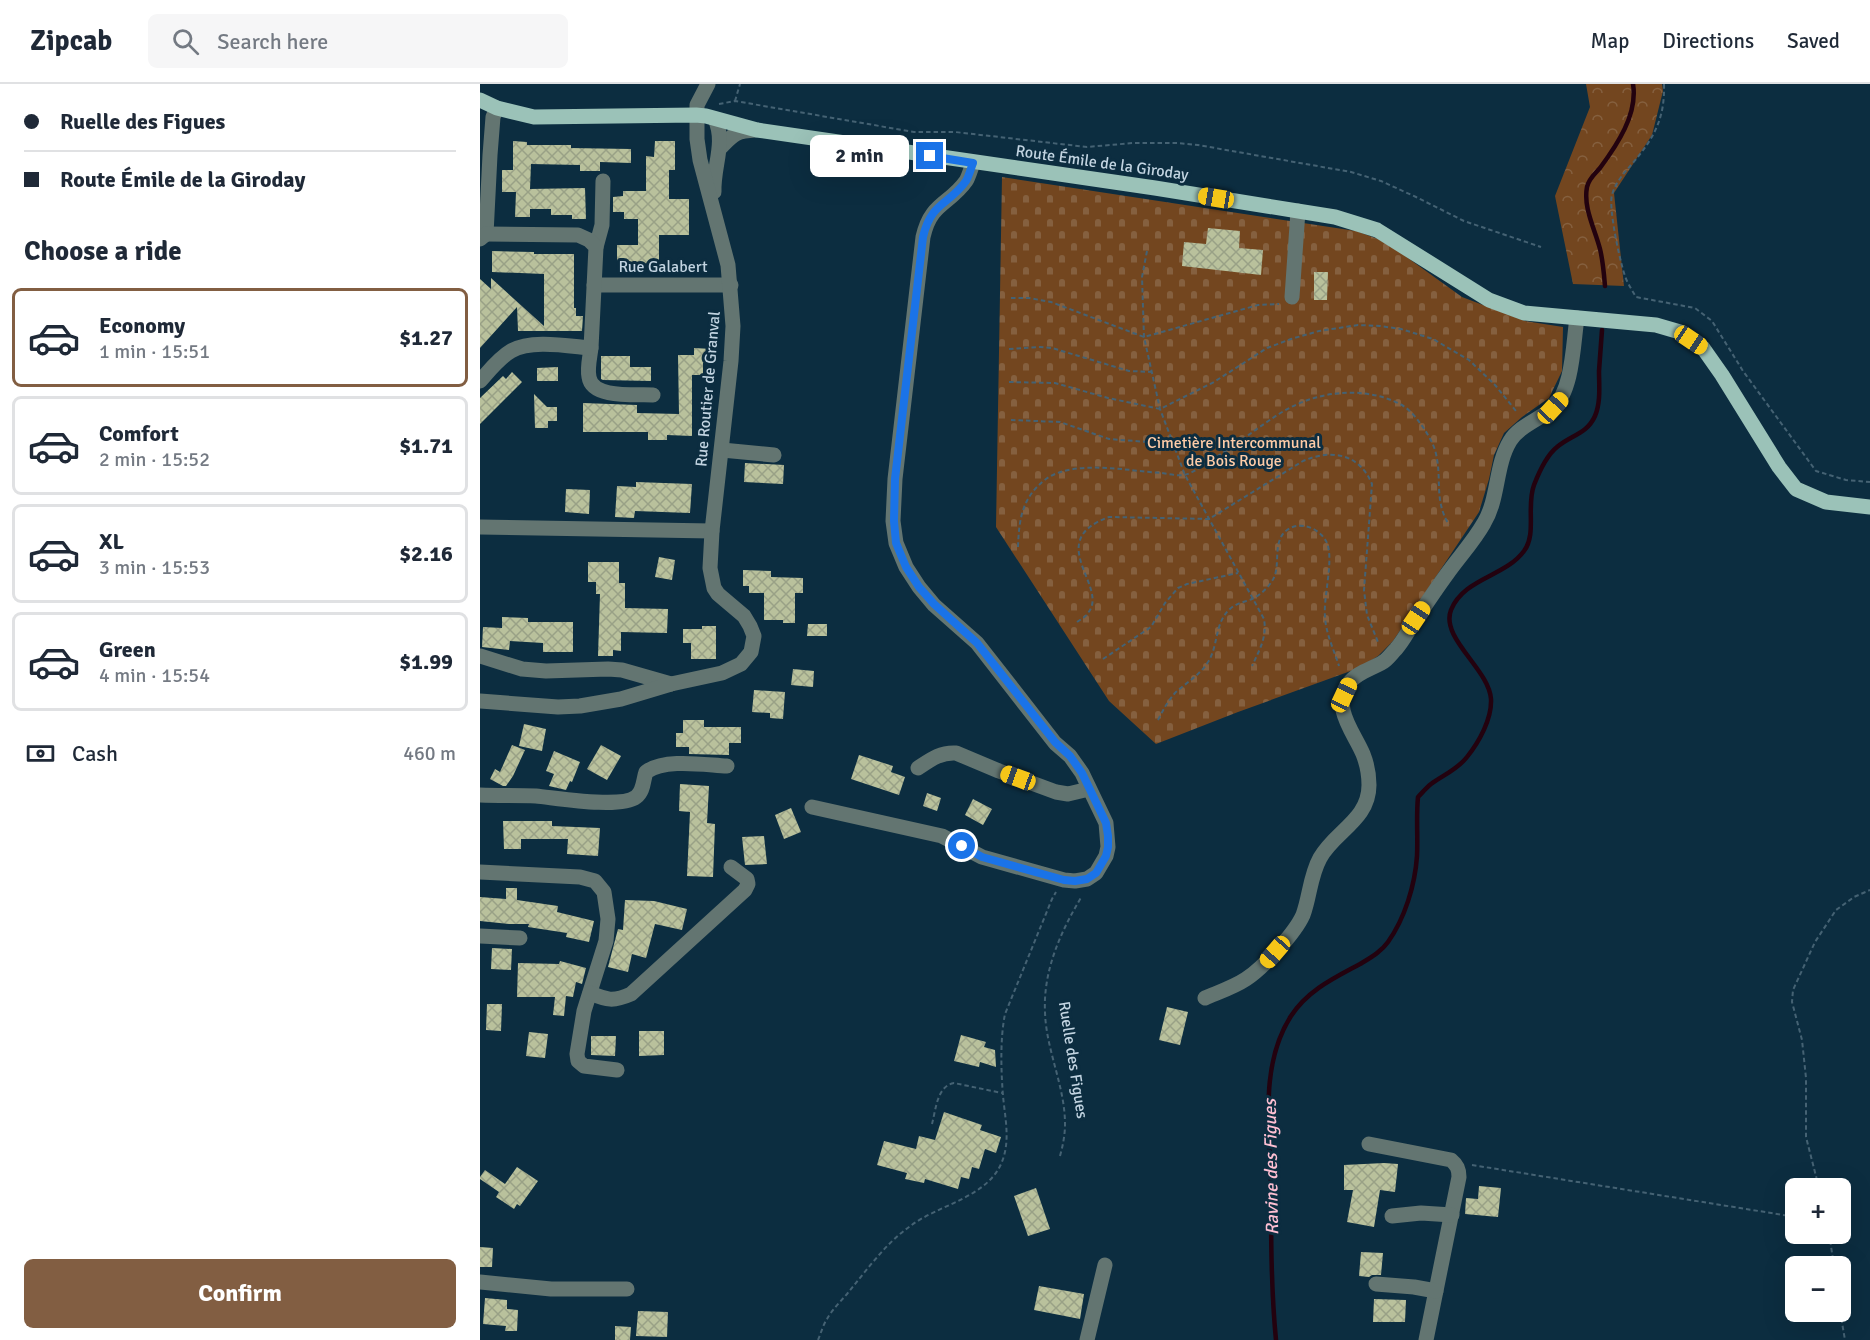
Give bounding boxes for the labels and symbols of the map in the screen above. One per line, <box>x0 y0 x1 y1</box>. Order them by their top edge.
callout: 2 min <box>810 135 909 177</box>
street label: Route Émile de la Giroday <box>1014 141 1190 185</box>
route end <box>916 142 943 169</box>
car <box>1197 186 1235 210</box>
street label: Rue Galabert <box>618 257 708 277</box>
street label: Rue Routier de Granval <box>691 310 725 468</box>
car <box>1671 322 1711 358</box>
car <box>1534 389 1572 427</box>
park label: Cimetière Intercommunal de Bois Rouge <box>1147 433 1321 471</box>
car <box>1398 598 1434 638</box>
car <box>1328 675 1360 715</box>
car <box>998 763 1038 793</box>
route start <box>948 832 975 859</box>
car <box>1256 933 1294 971</box>
street label: Ruelle des Figues <box>1054 1000 1092 1120</box>
water label: Ravine des Figues <box>1259 1097 1283 1235</box>

